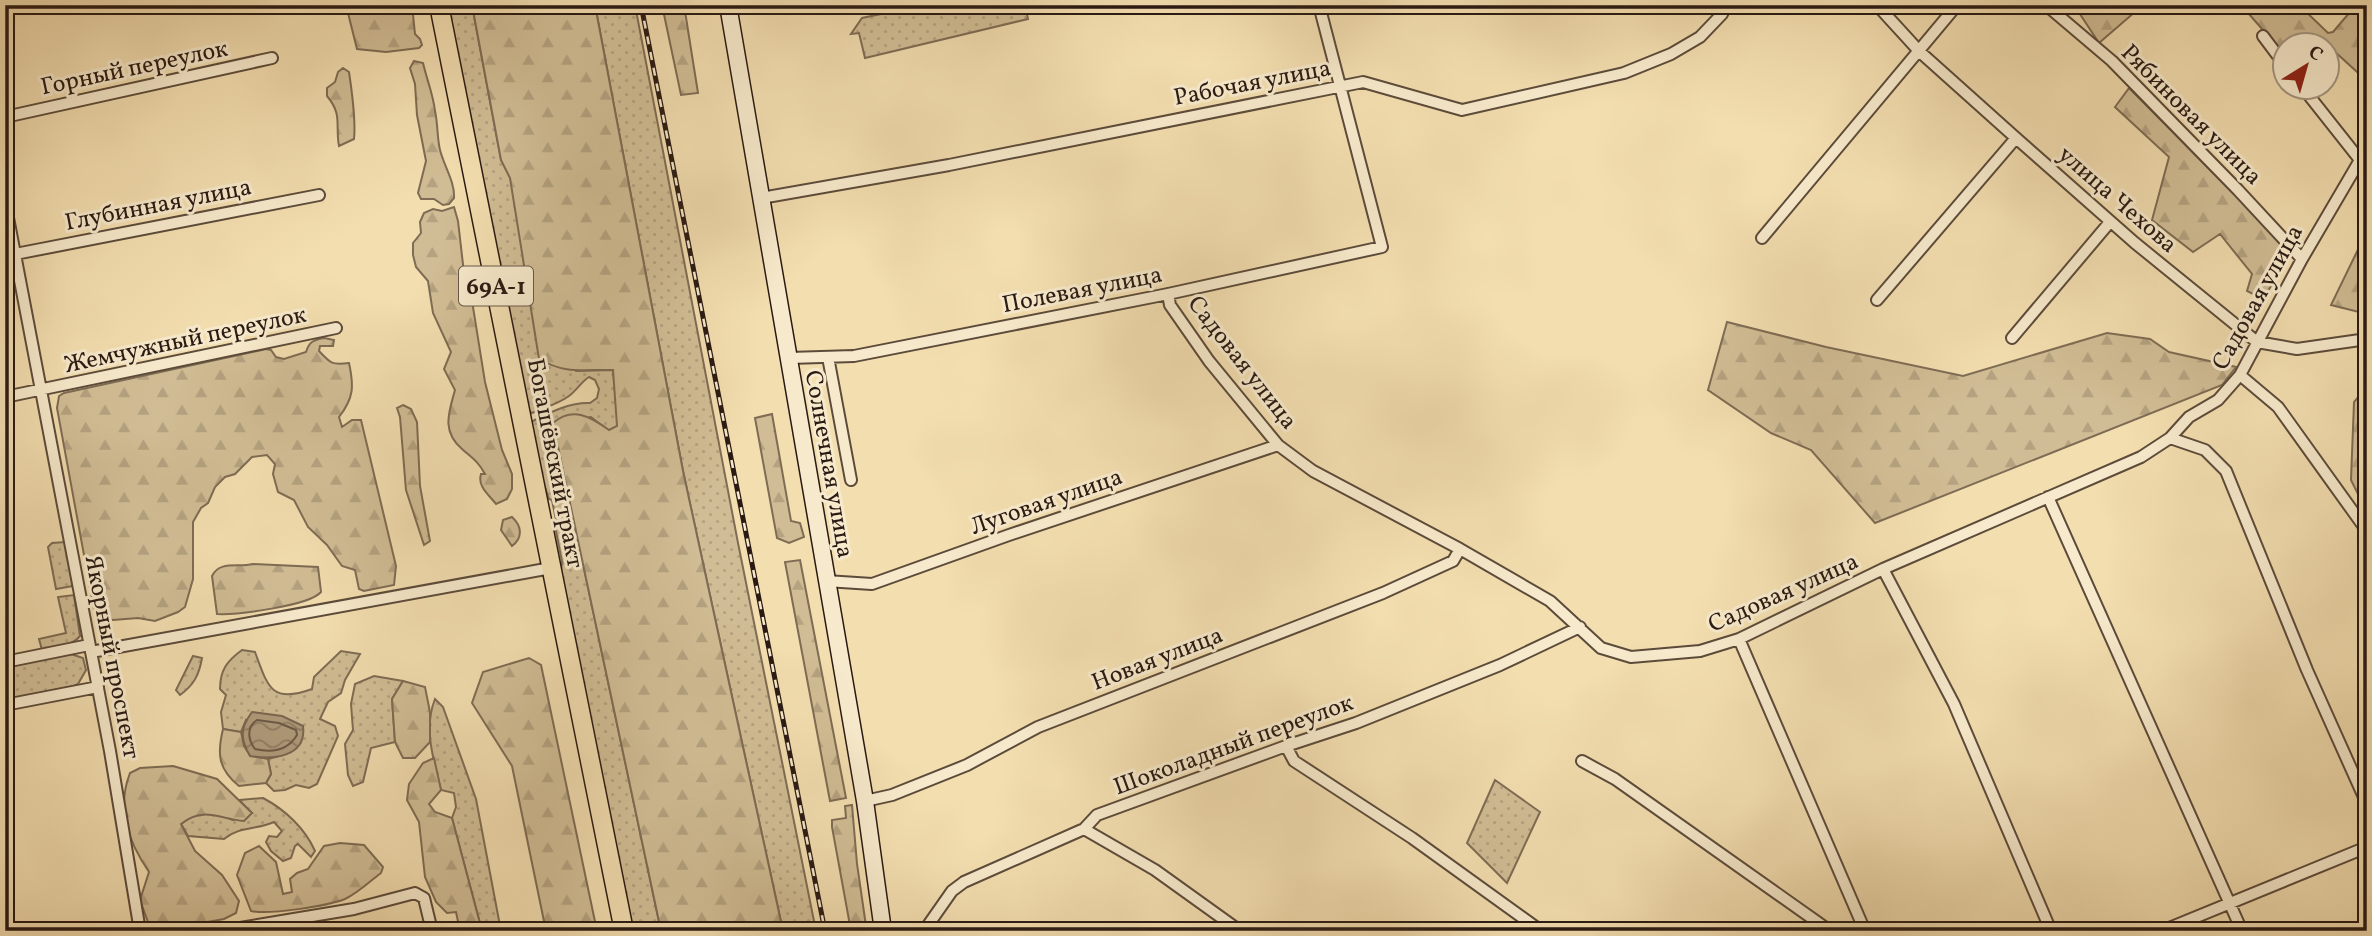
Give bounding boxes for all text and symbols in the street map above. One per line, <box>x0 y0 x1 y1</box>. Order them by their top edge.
street label: Горный переулок <box>38 32 231 105</box>
north arrow <box>2270 32 2340 102</box>
street label: Рябиновая улица <box>2112 37 2269 194</box>
text: С <box>2302 40 2328 68</box>
street label: Рабочая улица <box>1171 52 1334 116</box>
street label: улица Чехова <box>2049 139 2184 262</box>
street label: Глубинная улица <box>62 171 255 241</box>
street label: Садовая улица <box>2205 219 2313 377</box>
street label: Полевая улица <box>999 259 1165 323</box>
road number: 69А-1 <box>459 266 533 306</box>
street label: Садовая улица <box>1178 289 1305 437</box>
street label: Жемчужный переулок <box>61 299 310 383</box>
street label: Богашёвский тракт <box>517 356 591 571</box>
street label: Солнечная улица <box>795 368 861 561</box>
street label: Луговая улица <box>966 461 1127 545</box>
street label: Садовая улица <box>1703 545 1864 642</box>
street label: Якорный проспект <box>75 553 147 762</box>
street label: Новая улица <box>1087 619 1228 701</box>
street label: Шоколадный переулок <box>1109 687 1359 805</box>

